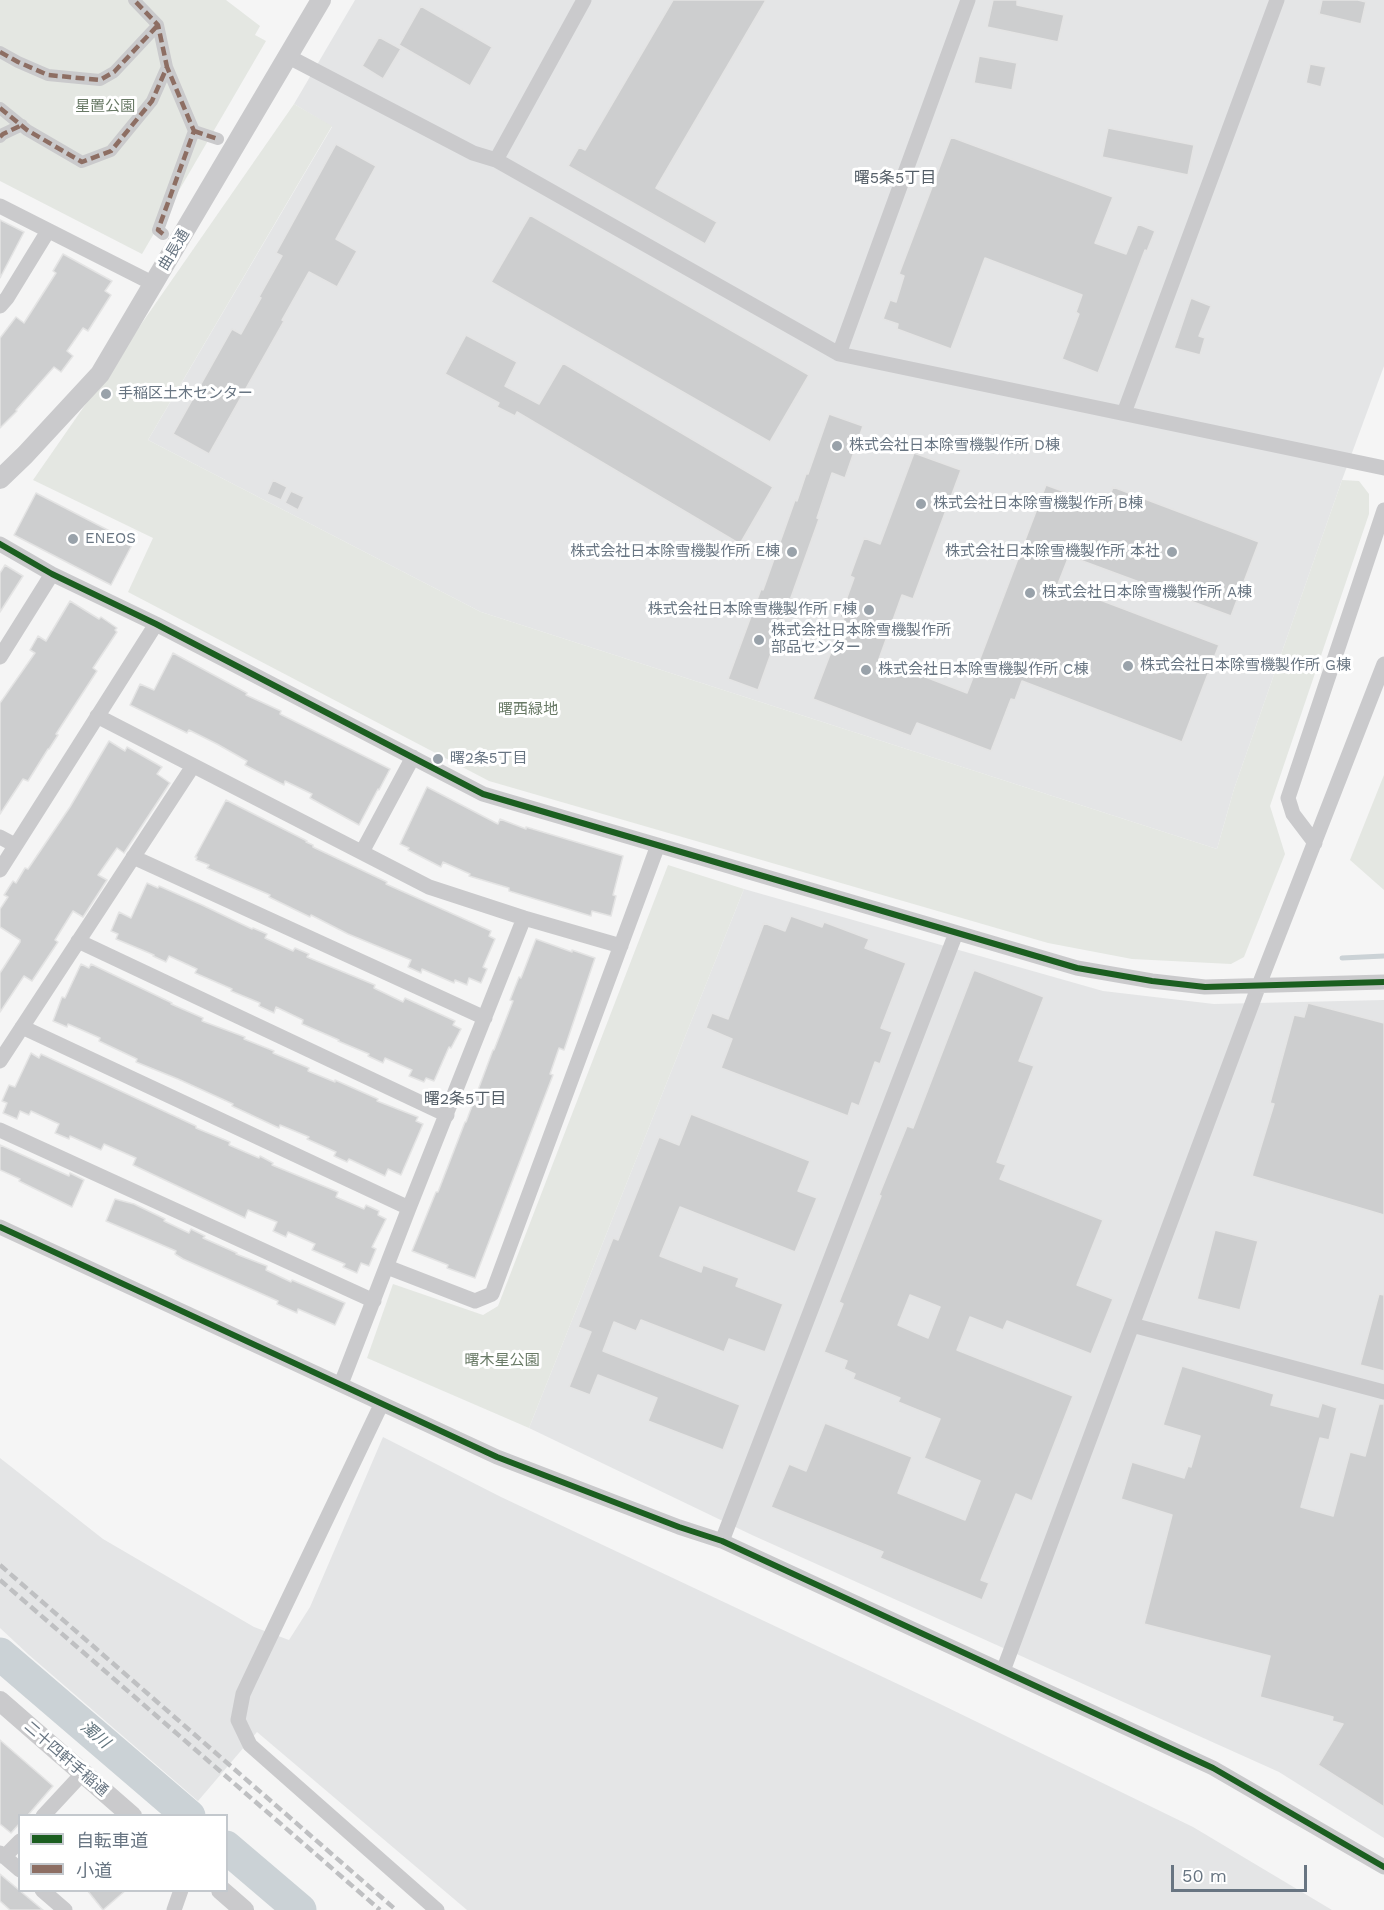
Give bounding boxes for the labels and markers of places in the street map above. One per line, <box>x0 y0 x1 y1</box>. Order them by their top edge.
place label: 手稲区土木センター <box>118 385 253 403</box>
marker: 手稲区土木センター <box>99 387 113 401</box>
place label: 株式会社日本除雪機製作所 D棟 <box>849 437 1060 455</box>
marker: 株式会社日本除雪機製作所 D棟 <box>830 439 844 453</box>
place label: 株式会社日本除雪機製作所 B棟 <box>933 495 1143 513</box>
marker: 株式会社日本除雪機製作所 B棟 <box>914 497 928 511</box>
place label: ENEOS <box>85 530 136 548</box>
marker: ENEOS <box>66 532 80 546</box>
place label: 株式会社日本除雪機製作所 E棟 <box>570 543 780 561</box>
place label: 株式会社日本除雪機製作所 本社 <box>945 543 1160 561</box>
marker: 株式会社日本除雪機製作所 E棟 <box>785 545 799 559</box>
marker: 株式会社日本除雪機製作所 本社 <box>1165 545 1179 559</box>
place label: 株式会社日本除雪機製作所 A棟 <box>1042 584 1252 602</box>
marker: 株式会社日本除雪機製作所 A棟 <box>1023 586 1037 600</box>
place label: 株式会社日本除雪機製作所 F棟 <box>648 601 857 619</box>
marker: 株式会社日本除雪機製作所 F棟 <box>862 603 876 617</box>
place label: 株式会社日本除雪機製作所 部品センター <box>771 622 951 657</box>
marker: 株式会社日本除雪機製作所 部品センター <box>752 633 766 647</box>
place label: 株式会社日本除雪機製作所 G棟 <box>1140 657 1351 675</box>
marker: 株式会社日本除雪機製作所 G棟 <box>1121 659 1135 673</box>
place label: 株式会社日本除雪機製作所 C棟 <box>878 661 1088 679</box>
marker: 株式会社日本除雪機製作所 C棟 <box>859 663 873 677</box>
place label: 曙2条5丁目 <box>450 750 527 768</box>
marker: 曙2条5丁目 <box>431 752 445 766</box>

